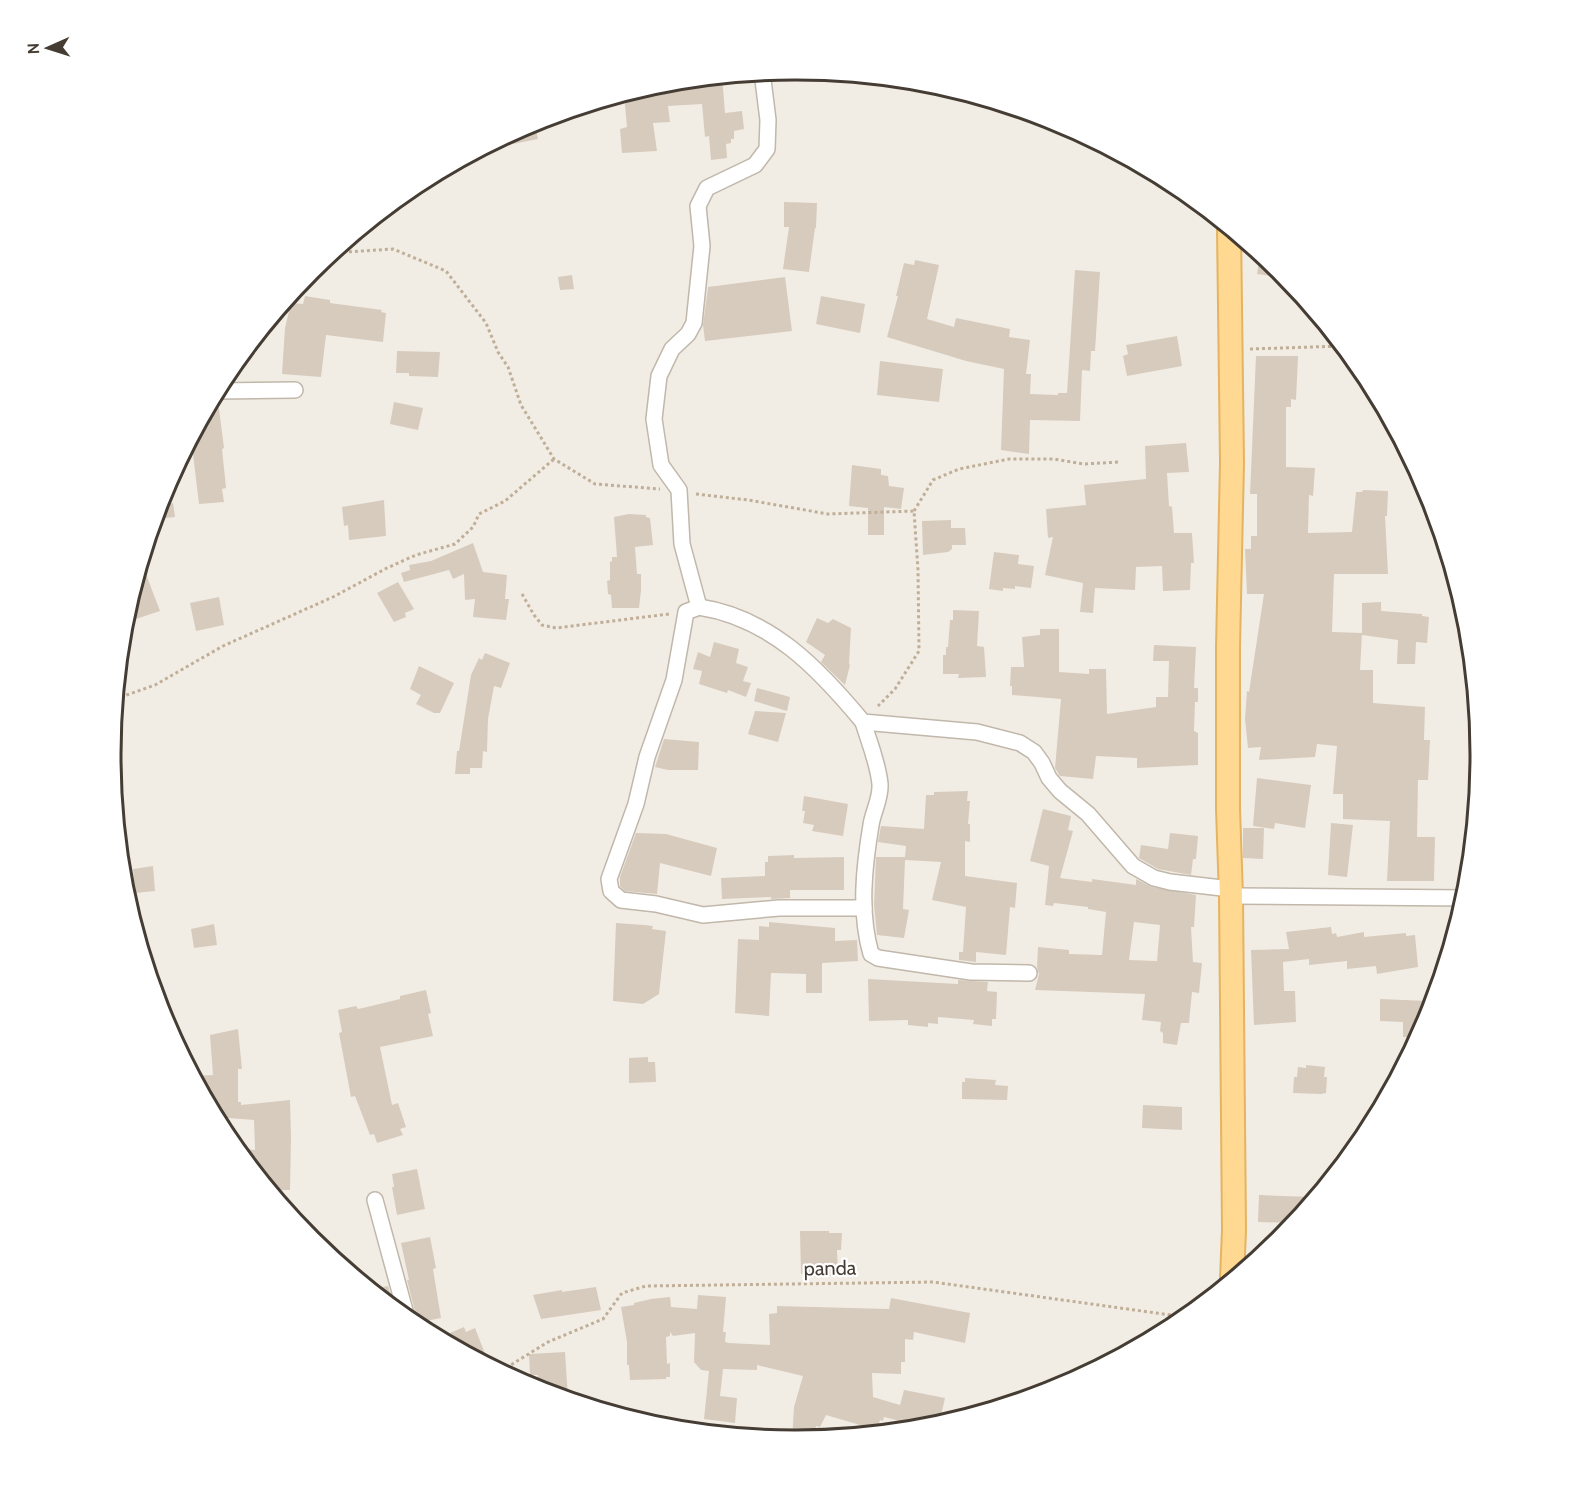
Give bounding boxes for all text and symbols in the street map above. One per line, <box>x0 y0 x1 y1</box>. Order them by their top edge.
north arrow <box>18 18 78 78</box>
text: N <box>24 43 43 55</box>
street label: panda <box>803 1256 857 1280</box>

